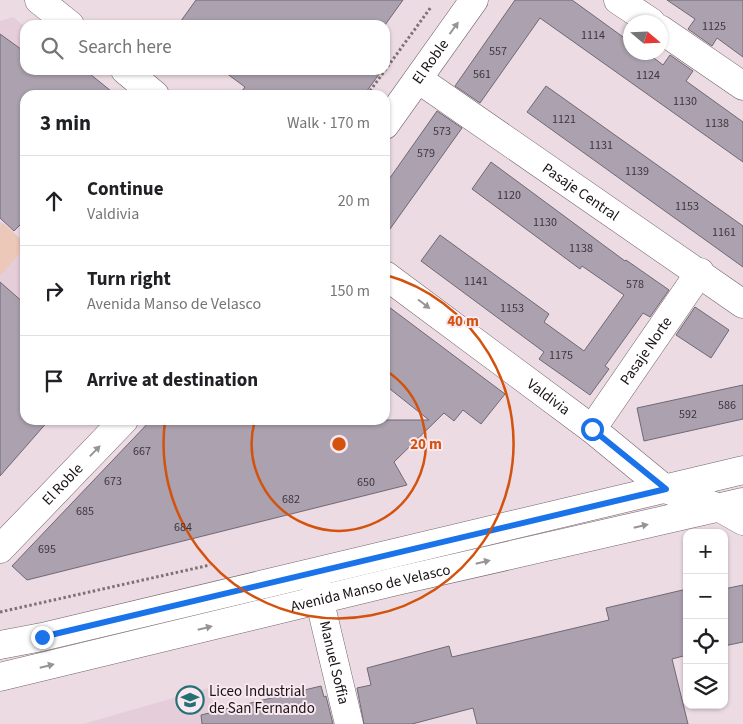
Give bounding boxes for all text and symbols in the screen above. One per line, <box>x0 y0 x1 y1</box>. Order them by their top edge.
north arrow <box>623 15 668 60</box>
house number: 1125 <box>702 18 726 35</box>
search box <box>20 20 390 75</box>
one-way arrow <box>449 21 459 35</box>
house number: 1114 <box>581 27 605 44</box>
icon: search <box>38 34 66 62</box>
text: Search here <box>78 34 172 61</box>
street label: El Roble <box>407 35 454 89</box>
house number: 557 <box>489 43 507 60</box>
house number: 561 <box>473 66 491 83</box>
house number: 1124 <box>636 67 660 84</box>
house number: 1130 <box>673 93 697 110</box>
text: 3 min <box>40 108 91 138</box>
house number: 1121 <box>552 111 576 128</box>
text: Walk · 170 m <box>287 112 370 134</box>
house number: 1138 <box>705 115 729 132</box>
house number: 573 <box>433 123 451 140</box>
house number: 1131 <box>589 137 613 154</box>
house number: 579 <box>417 145 435 162</box>
street label: Pasaje Central <box>538 158 623 226</box>
house number: 1139 <box>625 163 649 180</box>
text: Continue <box>87 176 164 203</box>
icon: ahead <box>40 187 68 215</box>
house number: 1120 <box>497 187 521 204</box>
text: 20 m <box>338 190 370 212</box>
house number: 1153 <box>675 198 699 215</box>
text: Valdivia <box>87 203 139 225</box>
house number: 1130 <box>533 214 557 231</box>
house number: 1161 <box>712 224 736 241</box>
house number: 1138 <box>569 240 593 257</box>
text: Turn right <box>87 266 171 293</box>
house number: 1141 <box>464 273 488 290</box>
house number: 578 <box>626 276 644 293</box>
icon: right <box>40 277 68 305</box>
text: 150 m <box>330 280 370 302</box>
text: Avenida Manso de Velasco <box>87 293 261 315</box>
one-way arrow <box>417 298 430 309</box>
house number: 1153 <box>500 300 524 317</box>
text: 40 m <box>447 311 479 332</box>
street label: Pasaje Norte <box>615 313 677 389</box>
house number: 1175 <box>549 347 573 364</box>
icon: arrive <box>40 367 68 395</box>
text: Arrive at destination <box>87 367 258 394</box>
street label: Valdivia <box>522 374 574 420</box>
house number: 586 <box>718 397 736 414</box>
house number: 592 <box>679 406 697 423</box>
route start <box>581 418 604 441</box>
text: 20 m <box>410 434 442 455</box>
centre of rings <box>330 435 348 453</box>
house number: 667 <box>133 443 151 460</box>
one-way arrow <box>89 445 101 457</box>
street label: El Roble <box>38 459 88 510</box>
house number: 673 <box>104 473 122 490</box>
house number: 650 <box>357 474 375 491</box>
house number: 682 <box>282 491 300 508</box>
house number: 685 <box>76 503 94 520</box>
house number: 684 <box>174 519 192 536</box>
one-way arrow <box>634 522 649 530</box>
map controls <box>683 529 728 709</box>
button: + <box>683 529 728 574</box>
house number: 695 <box>38 541 56 558</box>
one-way arrow <box>475 558 490 566</box>
street label: Avenida Manso de Velasco <box>288 559 452 617</box>
button: − <box>683 574 728 619</box>
street label: Manuel Soffia <box>314 619 354 707</box>
button: locate <box>683 619 728 664</box>
one-way arrow <box>198 624 213 632</box>
route end <box>31 626 54 649</box>
one-way arrow <box>40 662 55 670</box>
button: layers <box>683 664 728 709</box>
place label: Liceo Industrial de San Fernando <box>209 681 315 719</box>
school or university icon: Liceo Industrial de San Fernando <box>175 685 205 715</box>

